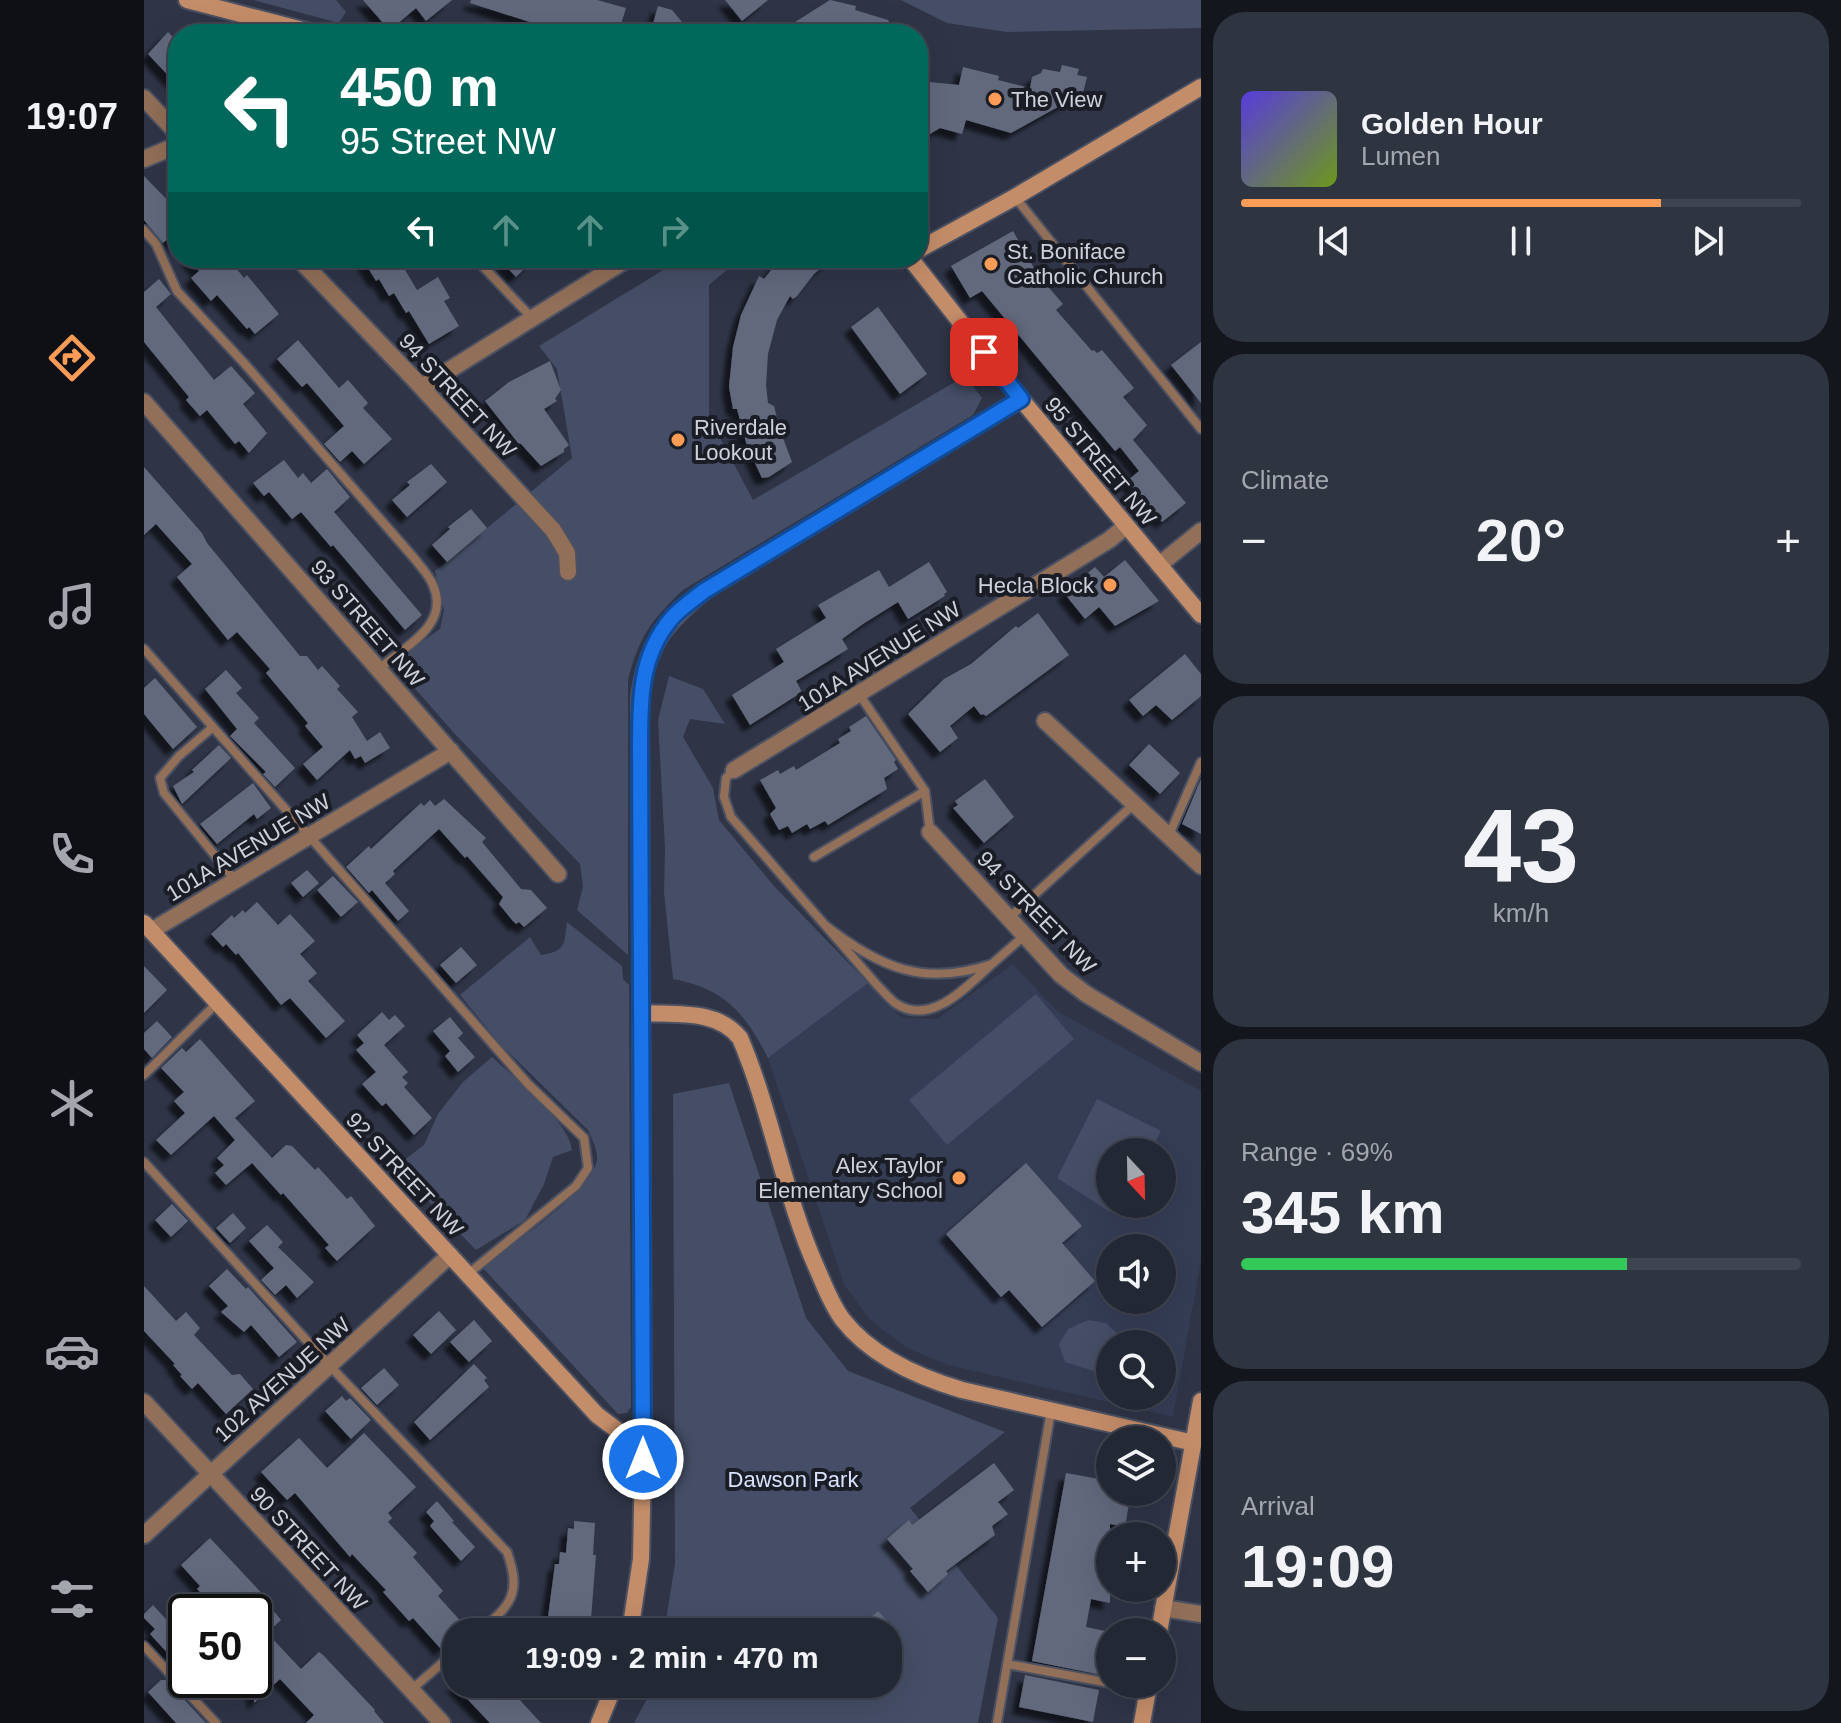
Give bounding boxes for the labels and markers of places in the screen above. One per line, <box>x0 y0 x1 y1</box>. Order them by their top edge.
place label: The View <box>1011 87 1102 112</box>
marker: The View <box>986 90 1004 108</box>
place label: St. Boniface Catholic Church <box>1007 239 1164 289</box>
marker: St. Boniface Catholic Church <box>982 255 1000 273</box>
pin <box>950 318 1018 386</box>
place label: Riverdale Lookout <box>694 415 787 465</box>
marker: Riverdale Lookout <box>669 431 687 449</box>
place label: Hecla Block <box>978 573 1095 598</box>
marker: Hecla Block <box>1101 576 1119 594</box>
place label: Alex Taylor Elementary School <box>758 1153 943 1203</box>
marker: Alex Taylor Elementary School <box>950 1169 968 1187</box>

